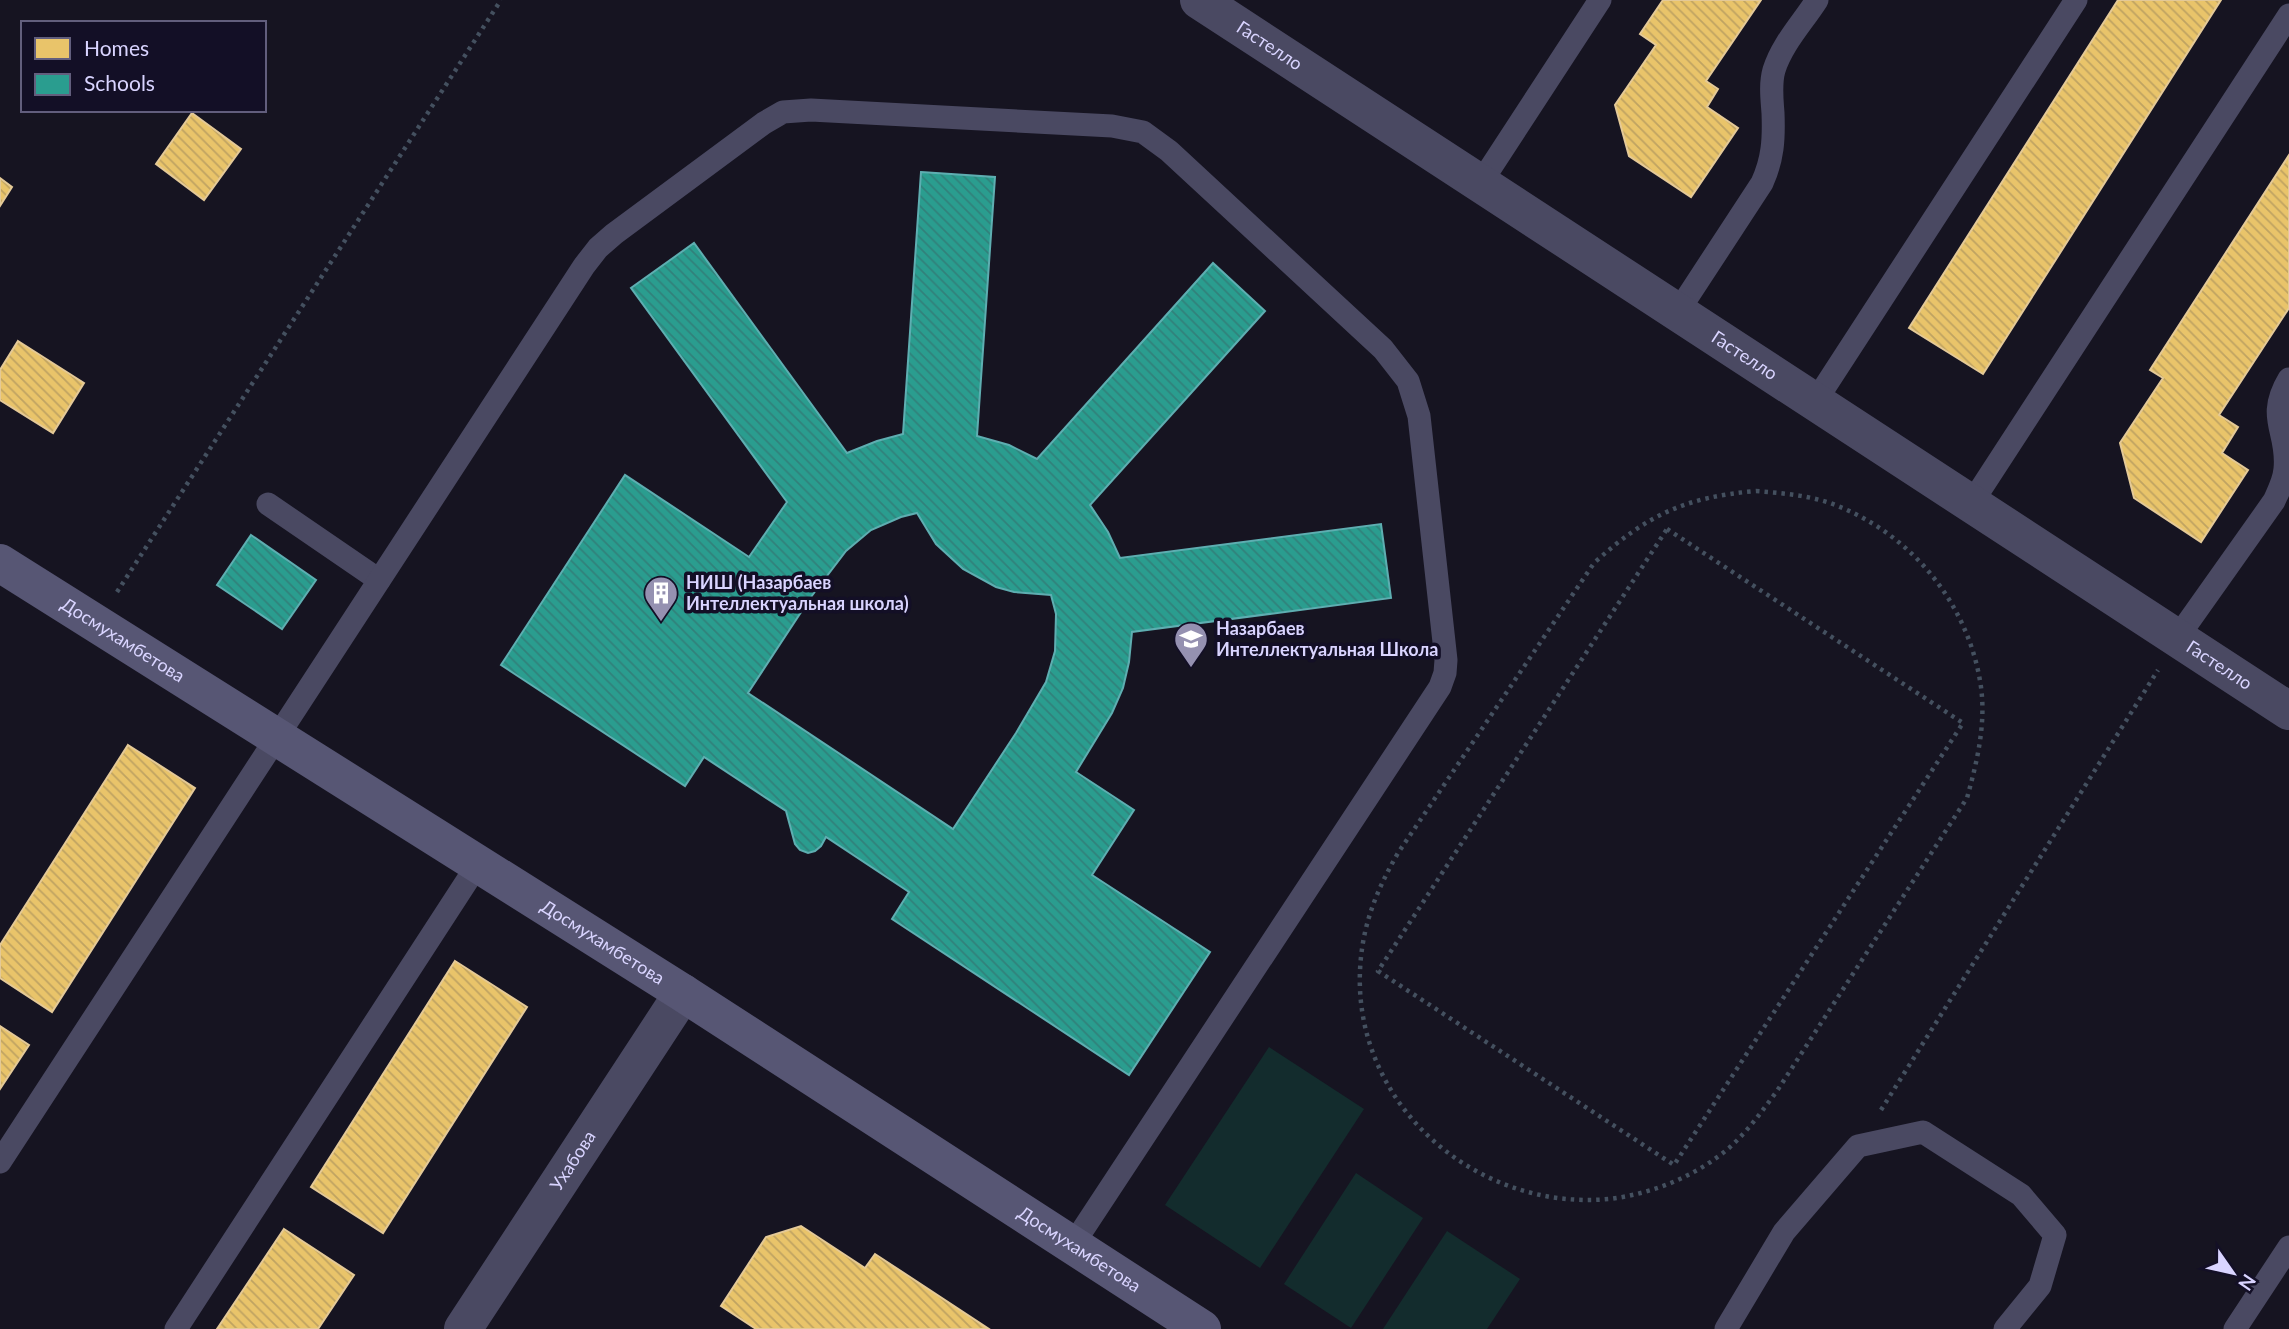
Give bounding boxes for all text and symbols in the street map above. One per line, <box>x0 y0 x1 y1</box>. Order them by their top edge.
street label: Гастелло <box>1233 16 1307 75</box>
legend <box>21 21 266 112</box>
text: Homes <box>84 35 149 60</box>
text: Schools <box>84 70 155 95</box>
street label: Гастелло <box>1708 325 1782 384</box>
place label: НИШ (Назарбаев Интеллектуальная школа) <box>686 571 909 614</box>
building icon: НИШ (Назарбаев Интеллектуальная школа) <box>642 574 680 623</box>
street label: Досмухамбетова <box>57 592 189 686</box>
place label: Назарбаев Интеллектуальная Школа <box>1216 617 1438 660</box>
school or university icon: Назарбаев Интеллектуальная Школа <box>1172 620 1210 669</box>
street label: Гастелло <box>2183 635 2257 694</box>
street label: Досмухамбетова <box>537 894 669 989</box>
street label: Ухабова <box>545 1126 600 1194</box>
street label: Досмухамбетова <box>1014 1201 1145 1296</box>
north arrow <box>2198 1238 2268 1308</box>
text: N <box>2234 1270 2261 1295</box>

